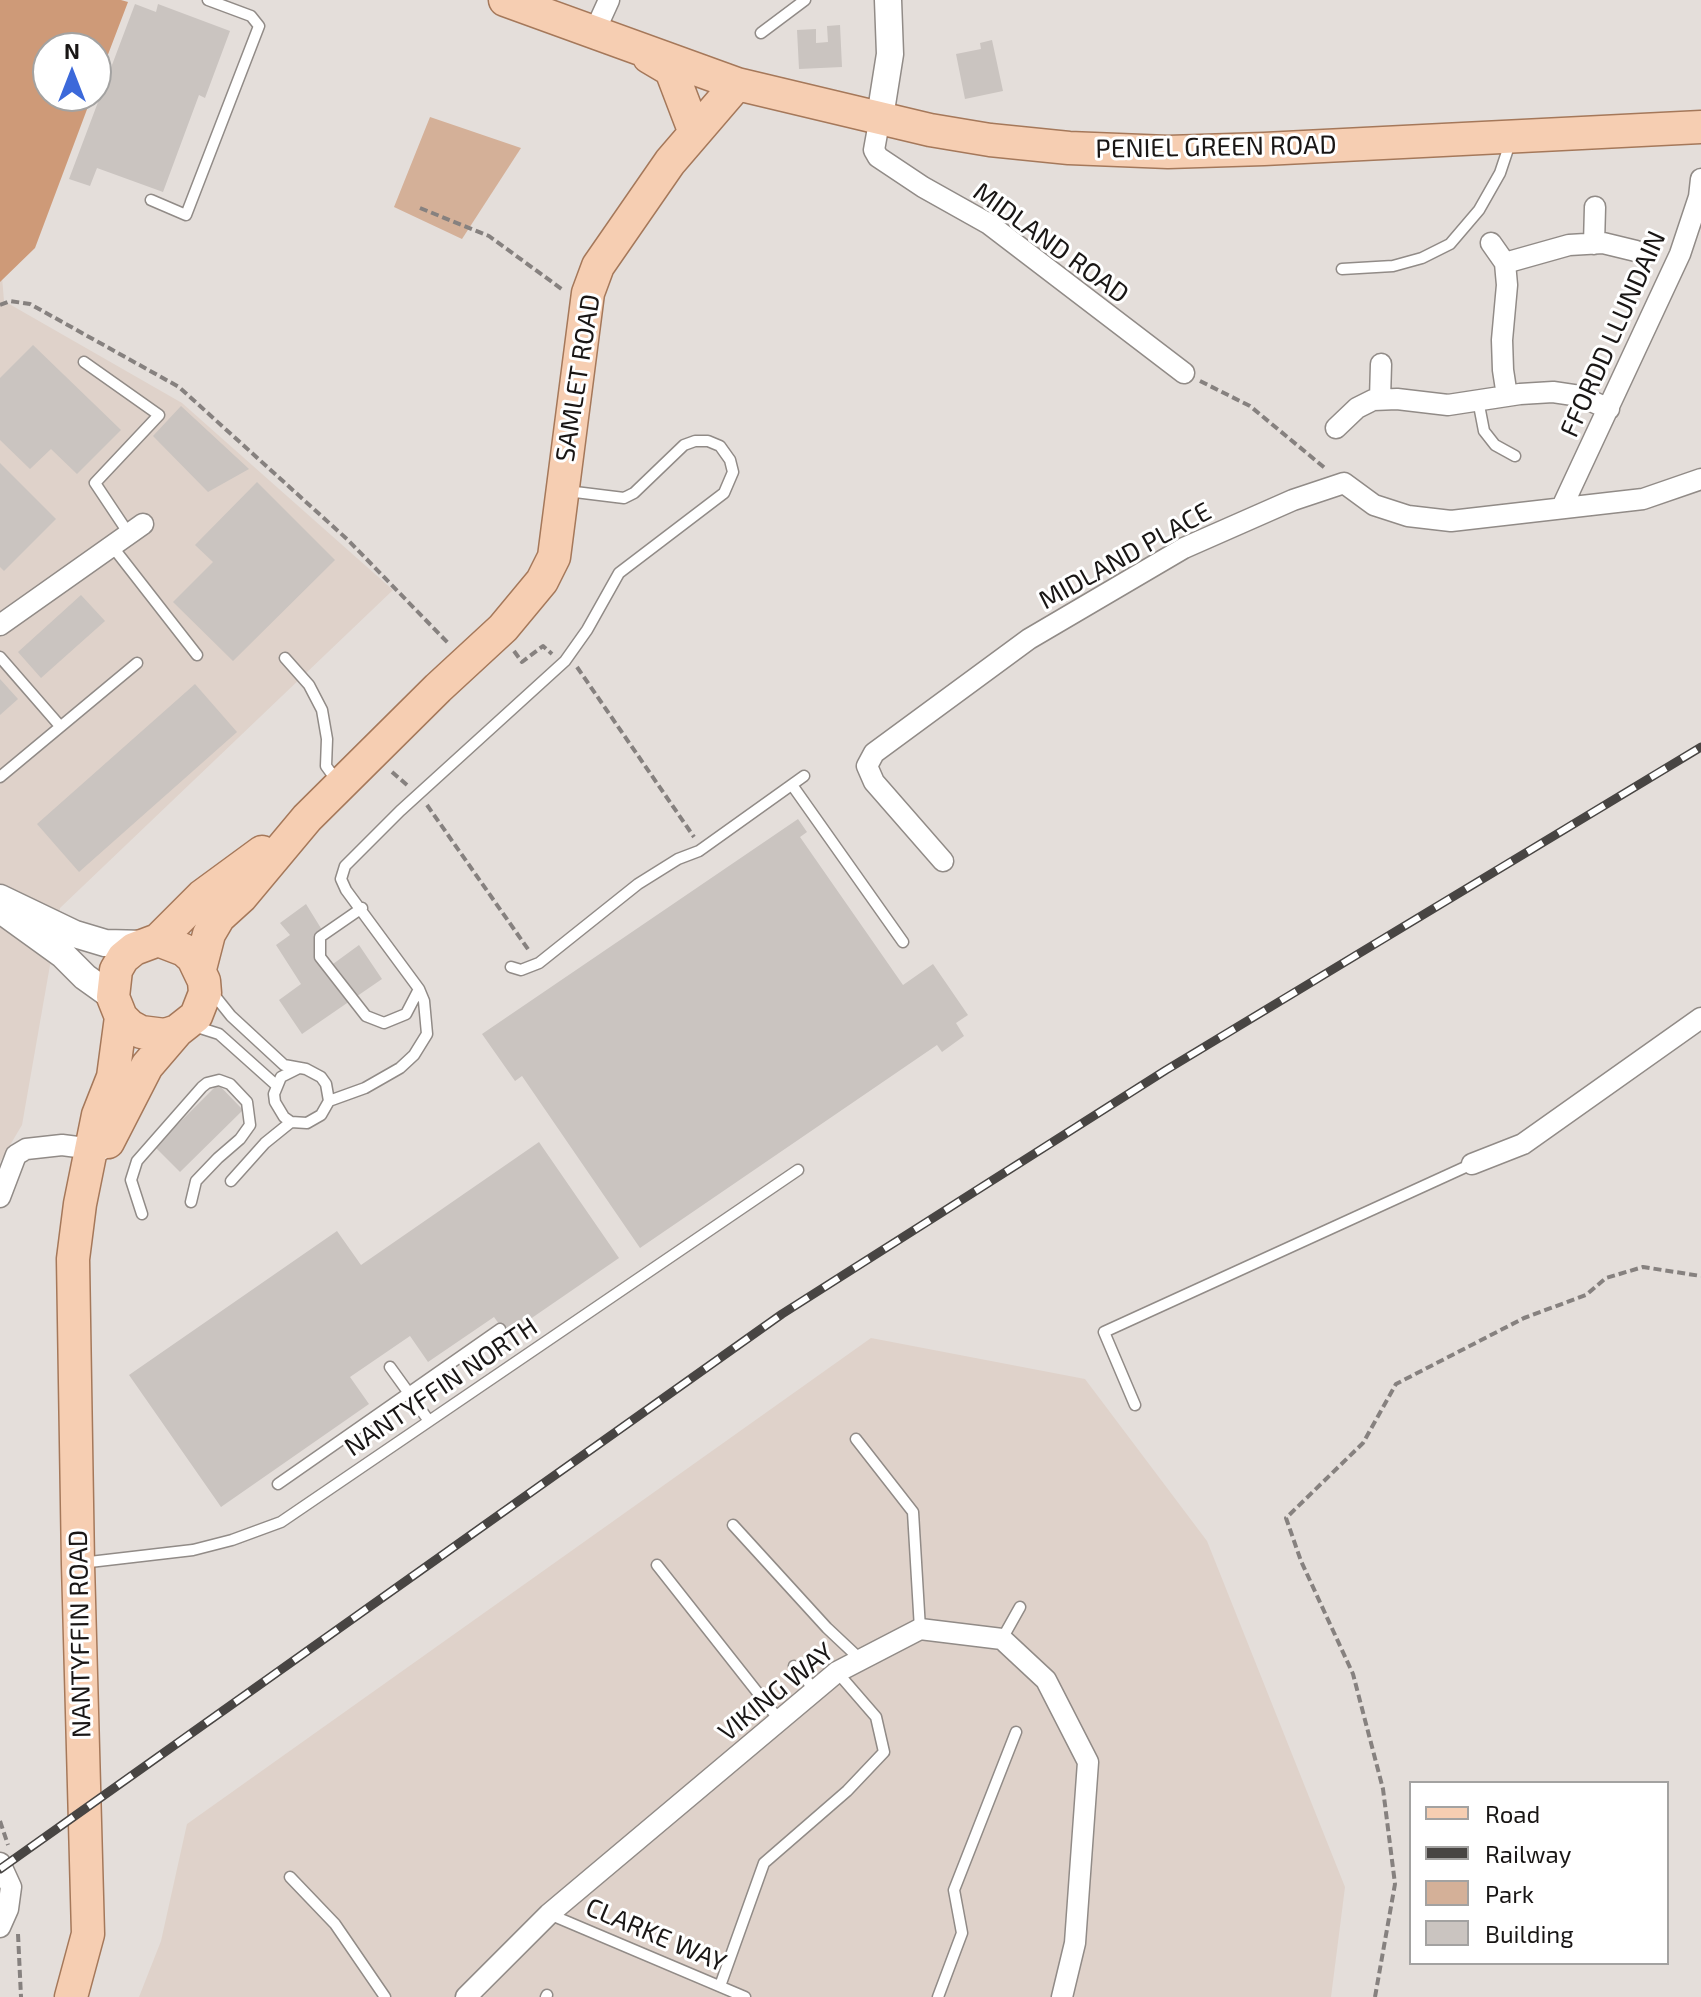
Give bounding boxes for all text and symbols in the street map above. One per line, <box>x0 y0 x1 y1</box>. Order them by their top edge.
north arrow <box>32 32 112 112</box>
text: N <box>64 37 80 63</box>
street label: PENIEL GREEN ROAD <box>1095 129 1337 165</box>
street label: MIDLAND ROAD <box>967 176 1135 310</box>
street label: FFORDD LLUNDAIN <box>1554 226 1672 442</box>
street label: SAMLET ROAD <box>549 292 607 464</box>
street label: MIDLAND PLACE <box>1033 496 1217 616</box>
street label: NANTYFFIN NORTH <box>339 1311 543 1463</box>
street label: NANTYFFIN ROAD <box>63 1530 97 1738</box>
street label: VIKING WAY <box>712 1636 840 1748</box>
legend <box>1409 1781 1669 1965</box>
text: Road <box>1485 1799 1540 1828</box>
text: Railway <box>1485 1839 1571 1868</box>
text: Park <box>1485 1879 1534 1908</box>
street label: CLARKE WAY <box>581 1891 731 1979</box>
text: Building <box>1485 1919 1574 1948</box>

